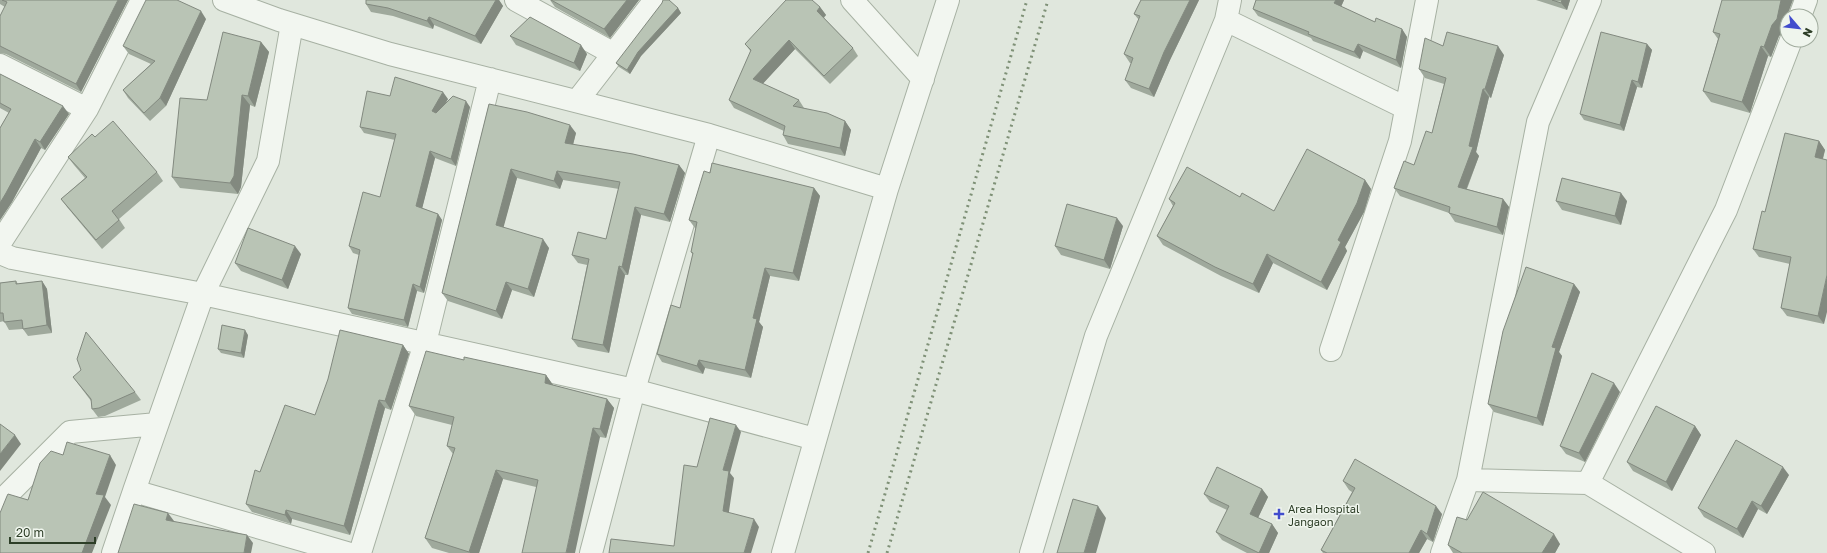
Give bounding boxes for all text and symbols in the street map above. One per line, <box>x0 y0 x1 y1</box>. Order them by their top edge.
north arrow <box>1779 8 1819 48</box>
text: N <box>1801 26 1816 40</box>
place label: Area Hospital Jangaon <box>1288 502 1360 528</box>
marker: Area Hospital Jangaon <box>1273 508 1285 520</box>
scale bar <box>10 519 95 545</box>
text: 20 m <box>16 525 44 540</box>

